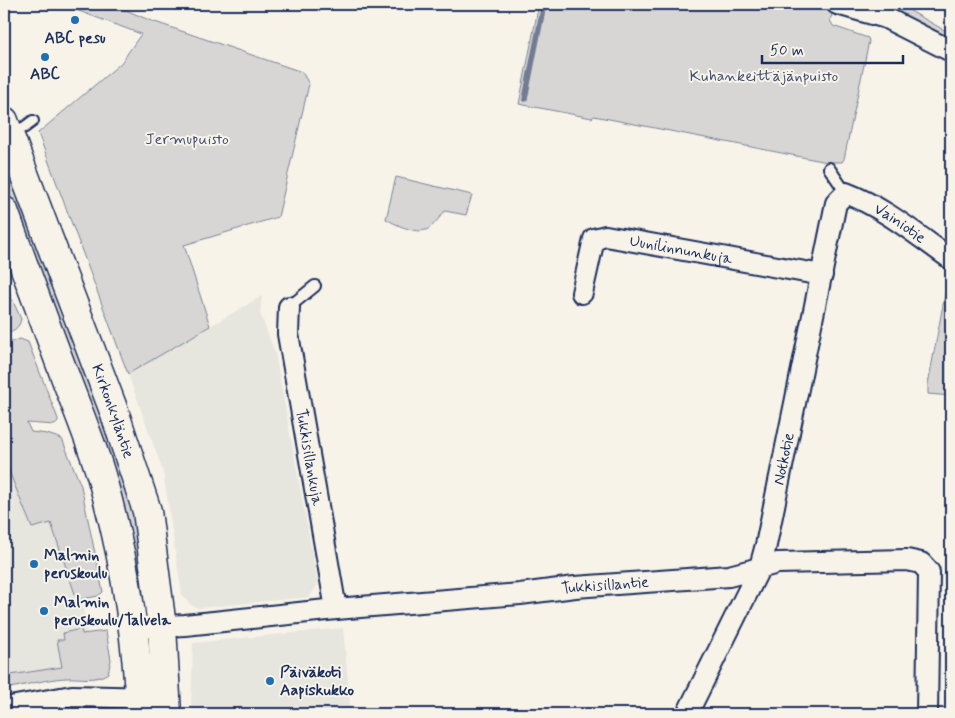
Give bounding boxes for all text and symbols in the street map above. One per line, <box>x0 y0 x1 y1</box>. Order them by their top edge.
marker: ABC pesu <box>69 14 81 26</box>
place label: ABC pesu <box>44 28 106 49</box>
scale bar <box>762 32 904 64</box>
text: 50 m <box>770 41 804 61</box>
marker: ABC <box>39 51 51 63</box>
place label: ABC <box>30 64 61 85</box>
park label: Kuhankeittäjänpuisto <box>690 66 839 87</box>
park label: Jermupuisto <box>145 129 229 150</box>
street label: Vainiotie <box>870 198 930 248</box>
street label: Uunilinnunkuja <box>628 230 734 269</box>
street label: Kirkonkyläntie <box>87 361 139 461</box>
street label: Tukkisillankuja <box>291 407 328 508</box>
street label: Notkotie <box>768 430 799 487</box>
place label: Malmin peruskoulu <box>44 545 108 584</box>
marker: Malmin peruskoulu <box>28 558 40 570</box>
street label: Tukkisillantie <box>560 571 650 599</box>
place label: Malmin peruskoulu/Talvela <box>54 592 171 631</box>
marker: Malmin peruskoulu/Talvela <box>38 605 50 617</box>
place label: Päiväkoti Aapiskukko <box>280 662 355 701</box>
marker: Päiväkoti Aapiskukko <box>264 675 276 687</box>

